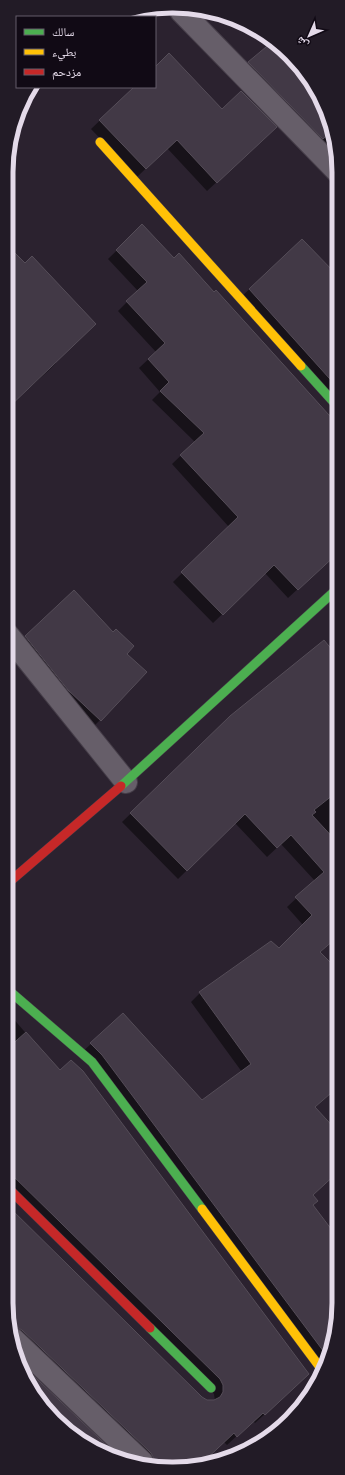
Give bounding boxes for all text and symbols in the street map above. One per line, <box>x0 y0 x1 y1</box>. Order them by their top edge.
legend <box>16 16 156 88</box>
north arrow <box>289 16 329 56</box>
text: سالك <box>52 24 74 38</box>
text: ش <box>293 33 312 52</box>
text: بطيء <box>52 44 76 62</box>
text: مزدحم <box>52 64 81 80</box>

